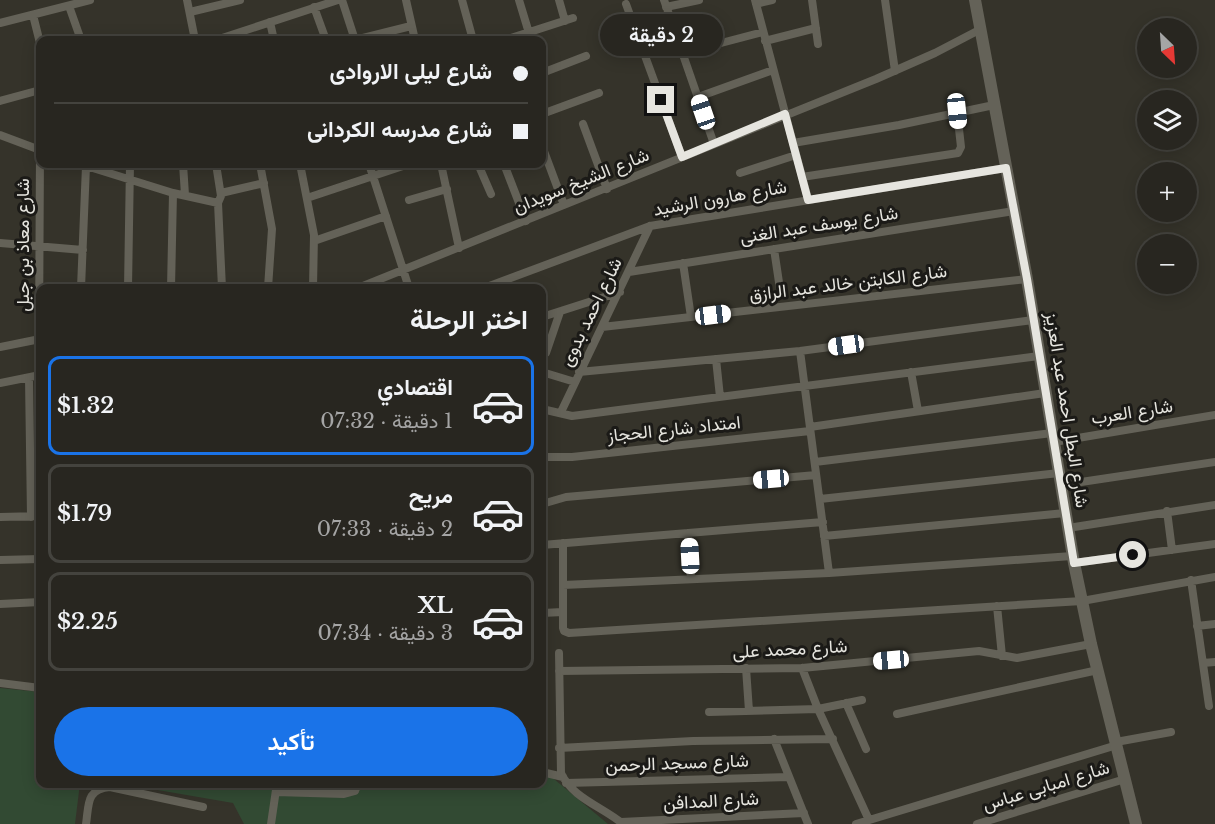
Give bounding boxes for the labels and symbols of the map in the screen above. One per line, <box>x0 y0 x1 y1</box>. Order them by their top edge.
callout: 2 دقيقة <box>600 13 722 55</box>
north arrow <box>1137 18 1197 78</box>
route end <box>647 86 674 113</box>
car <box>689 92 717 132</box>
car <box>946 92 968 130</box>
street label: شارع الشيخ سويدان <box>510 144 653 219</box>
street label: شارع هارون الرشيد <box>652 175 789 222</box>
street label: شارع معاذ بن جبل <box>12 178 35 312</box>
street label: شارع يوسف عبد الغنى <box>738 202 900 249</box>
street label: شارع احمد بدوى <box>555 254 628 370</box>
street label: شارع الكابتن خالد عبد الرازق <box>748 260 948 307</box>
car <box>694 304 732 326</box>
street label: شارع البطل احمد عبد العزيز <box>1040 310 1093 510</box>
car <box>827 334 865 356</box>
street label: شارع العرب <box>1090 395 1175 430</box>
street label: امتداد شارع الحجاز <box>605 411 742 448</box>
car <box>752 468 790 490</box>
car <box>680 538 700 574</box>
route start <box>1119 541 1146 568</box>
street label: شارع محمد على <box>732 635 848 664</box>
car <box>872 649 910 671</box>
street label: شارع مسجد الرحمن <box>605 750 749 777</box>
street label: شارع امبابى عباس <box>980 756 1112 817</box>
street label: شارع المدافن <box>662 788 760 815</box>

